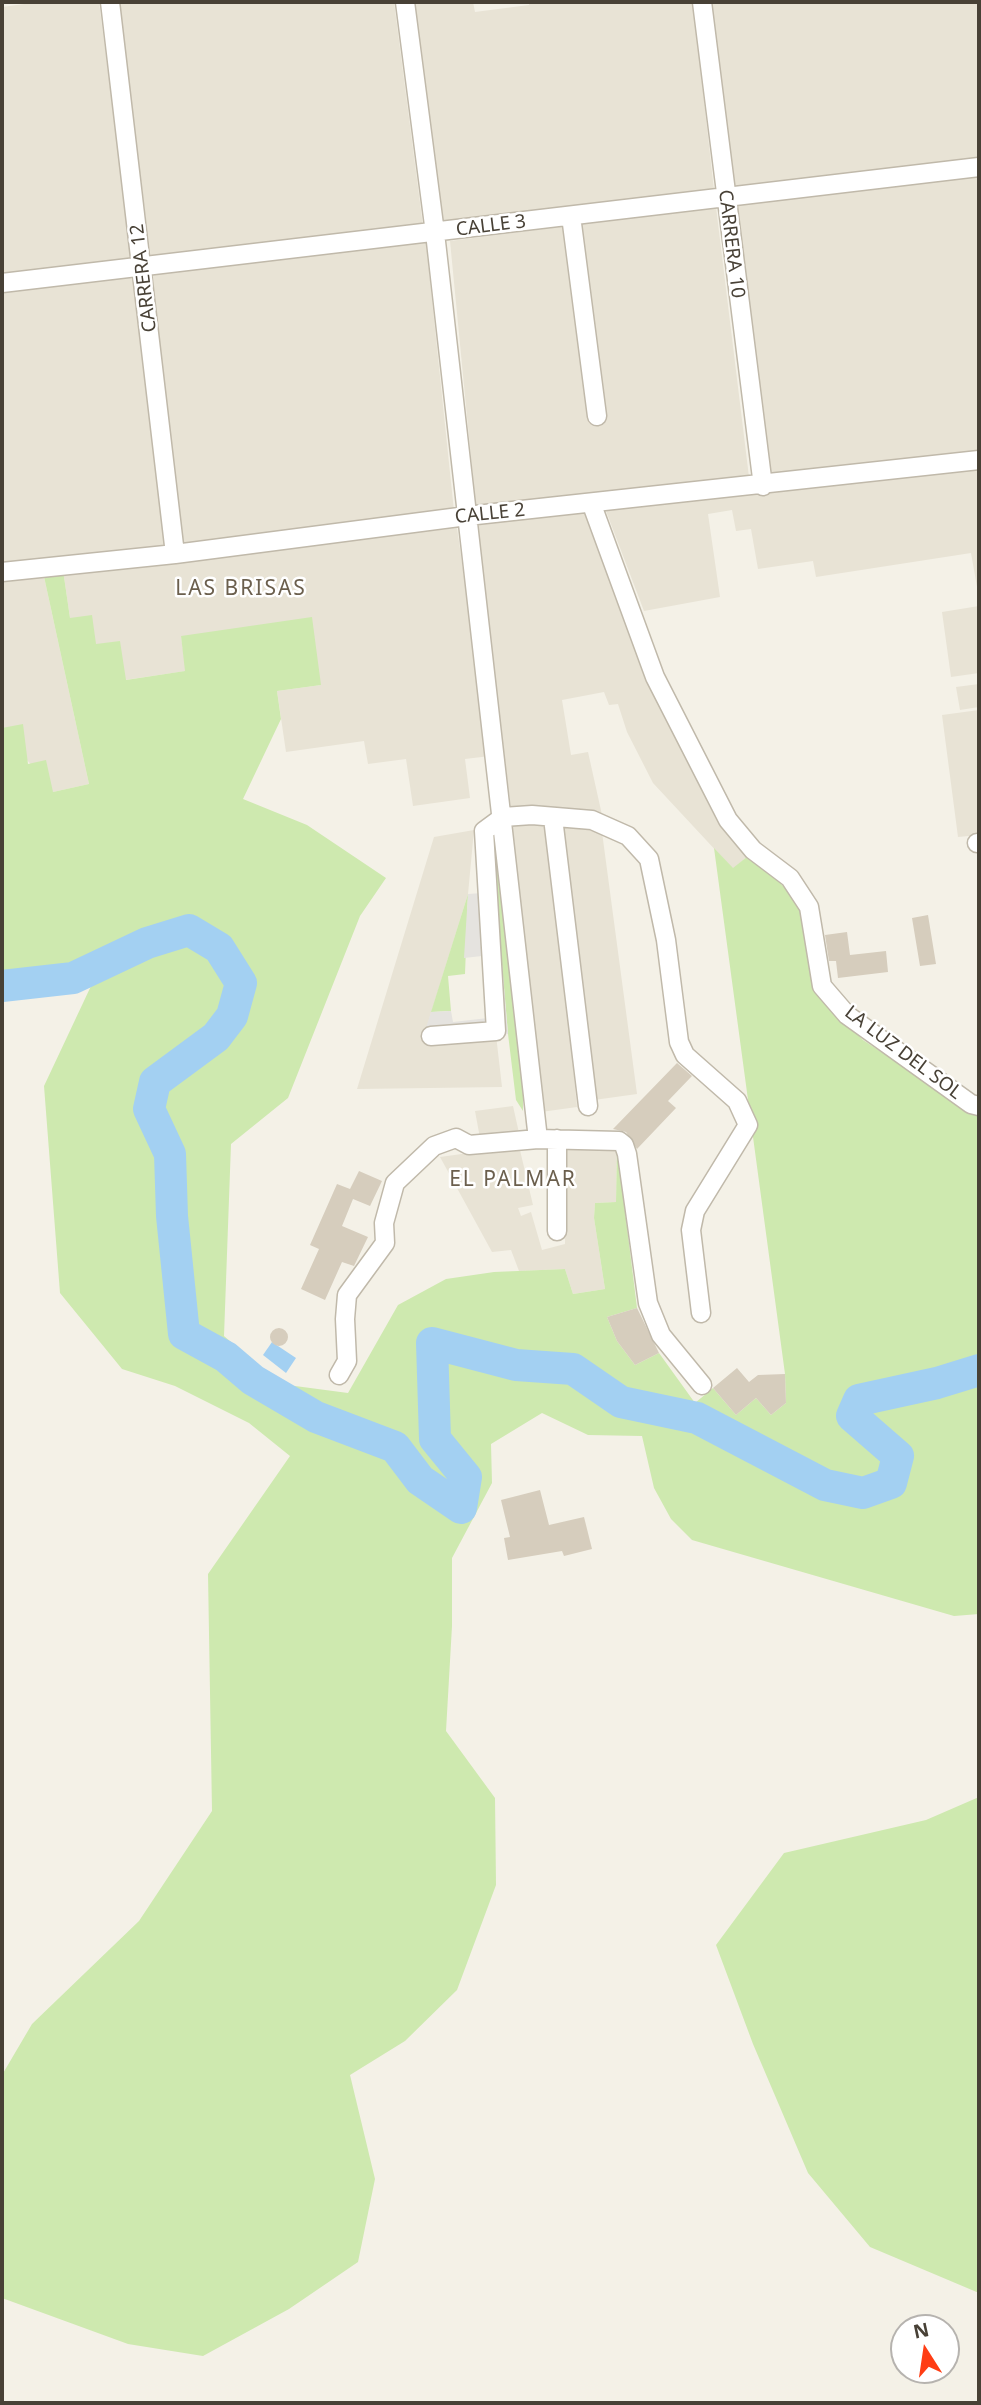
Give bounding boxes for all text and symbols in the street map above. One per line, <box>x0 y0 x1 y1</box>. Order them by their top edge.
street label: CARRERA 10 <box>713 189 749 299</box>
street label: CALLE 3 <box>455 210 527 242</box>
street label: CARRERA 12 <box>126 223 162 333</box>
street label: CALLE 2 <box>454 499 526 529</box>
district label: LAS BRISAS <box>176 576 306 602</box>
street label: LA LUZ DEL SOL <box>840 1001 966 1105</box>
district label: EL PALMAR <box>450 1167 576 1193</box>
north arrow <box>890 2314 960 2384</box>
text: N <box>911 2316 931 2345</box>

